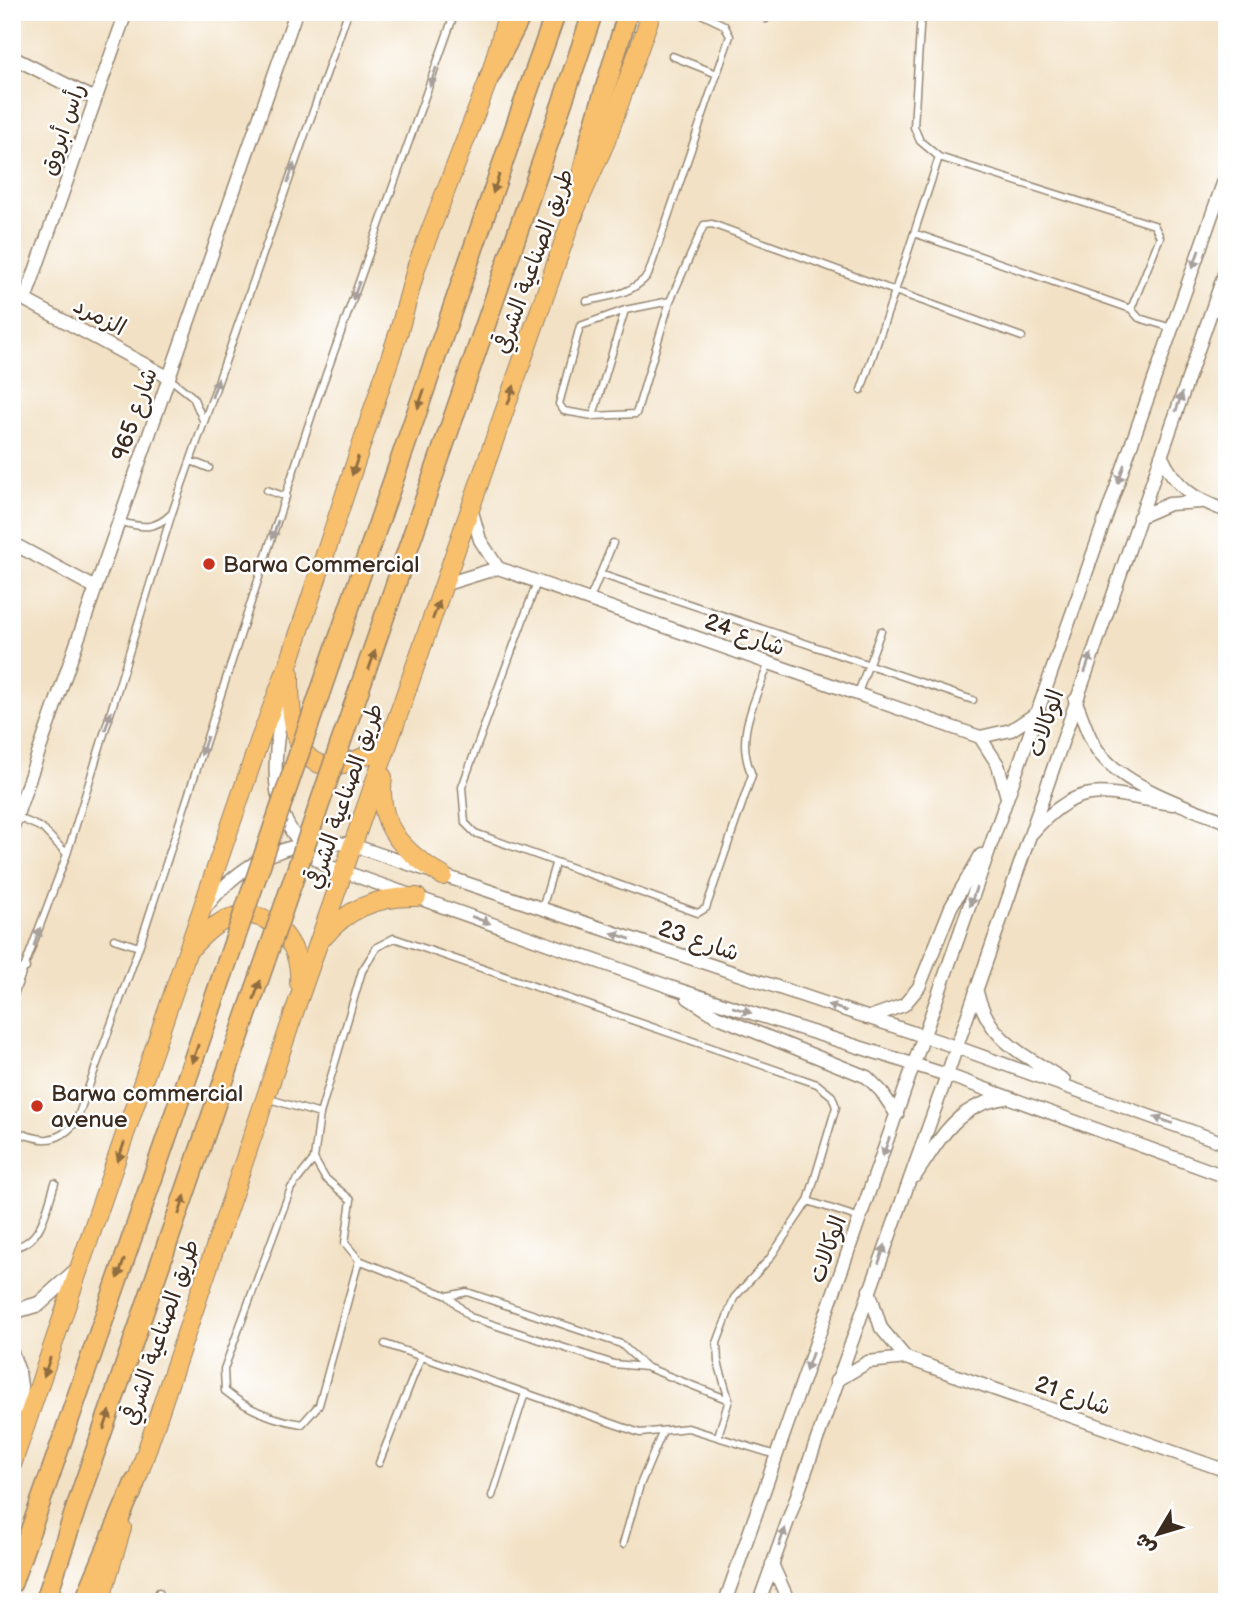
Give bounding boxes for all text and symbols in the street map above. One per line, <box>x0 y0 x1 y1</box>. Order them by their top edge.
one-way arrow <box>427 66 438 87</box>
street label: رأس أبروق <box>33 79 92 179</box>
one-way arrow <box>286 162 297 183</box>
street label: طريق الصناعية الشرقي <box>487 165 582 358</box>
one-way arrow <box>490 173 501 194</box>
one-way arrow <box>1190 249 1201 270</box>
one-way arrow <box>350 281 361 302</box>
street label: الزمرد <box>69 292 131 342</box>
street label: شارع 965 <box>106 364 165 465</box>
one-way arrow <box>210 377 221 398</box>
one-way arrow <box>506 384 517 405</box>
one-way arrow <box>415 388 426 409</box>
one-way arrow <box>1174 392 1185 413</box>
one-way arrow <box>349 455 360 476</box>
one-way arrow <box>1115 464 1126 485</box>
one-way arrow <box>269 519 280 540</box>
place label: Barwa Commercial <box>223 551 419 579</box>
marker: Barwa Commercial <box>201 556 217 572</box>
one-way arrow <box>431 599 442 620</box>
street label: شارع 24 <box>700 608 789 663</box>
one-way arrow <box>367 649 378 670</box>
one-way arrow <box>1083 653 1094 674</box>
street label: الوكالات <box>1021 686 1071 761</box>
street label: طريق الصناعية الشرقي <box>299 699 392 894</box>
one-way arrow <box>103 710 113 731</box>
one-way arrow <box>199 736 209 757</box>
one-way arrow <box>967 886 978 907</box>
one-way arrow <box>471 914 492 925</box>
street label: شارع 23 <box>654 914 743 969</box>
one-way arrow <box>32 926 43 947</box>
one-way arrow <box>610 930 631 940</box>
one-way arrow <box>252 980 263 1001</box>
one-way arrow <box>826 1002 847 1013</box>
one-way arrow <box>732 1005 753 1016</box>
one-way arrow <box>189 1043 200 1064</box>
place label: Barwa commercial avenue <box>51 1080 243 1134</box>
marker: Barwa commercial avenue <box>29 1098 45 1114</box>
one-way arrow <box>1152 1115 1173 1126</box>
one-way arrow <box>880 1137 891 1158</box>
one-way arrow <box>115 1142 126 1163</box>
one-way arrow <box>177 1195 188 1216</box>
street label: الوكالات <box>803 1212 853 1287</box>
street label: طريق الصناعية الشرقي <box>115 1235 208 1430</box>
one-way arrow <box>877 1243 888 1264</box>
one-way arrow <box>115 1258 126 1279</box>
one-way arrow <box>803 1351 814 1372</box>
one-way arrow <box>41 1357 52 1378</box>
street label: شارع 21 <box>1031 1370 1114 1423</box>
one-way arrow <box>102 1409 113 1430</box>
north arrow <box>1124 1498 1194 1568</box>
one-way arrow <box>777 1527 788 1548</box>
text: ش <box>1130 1528 1161 1559</box>

